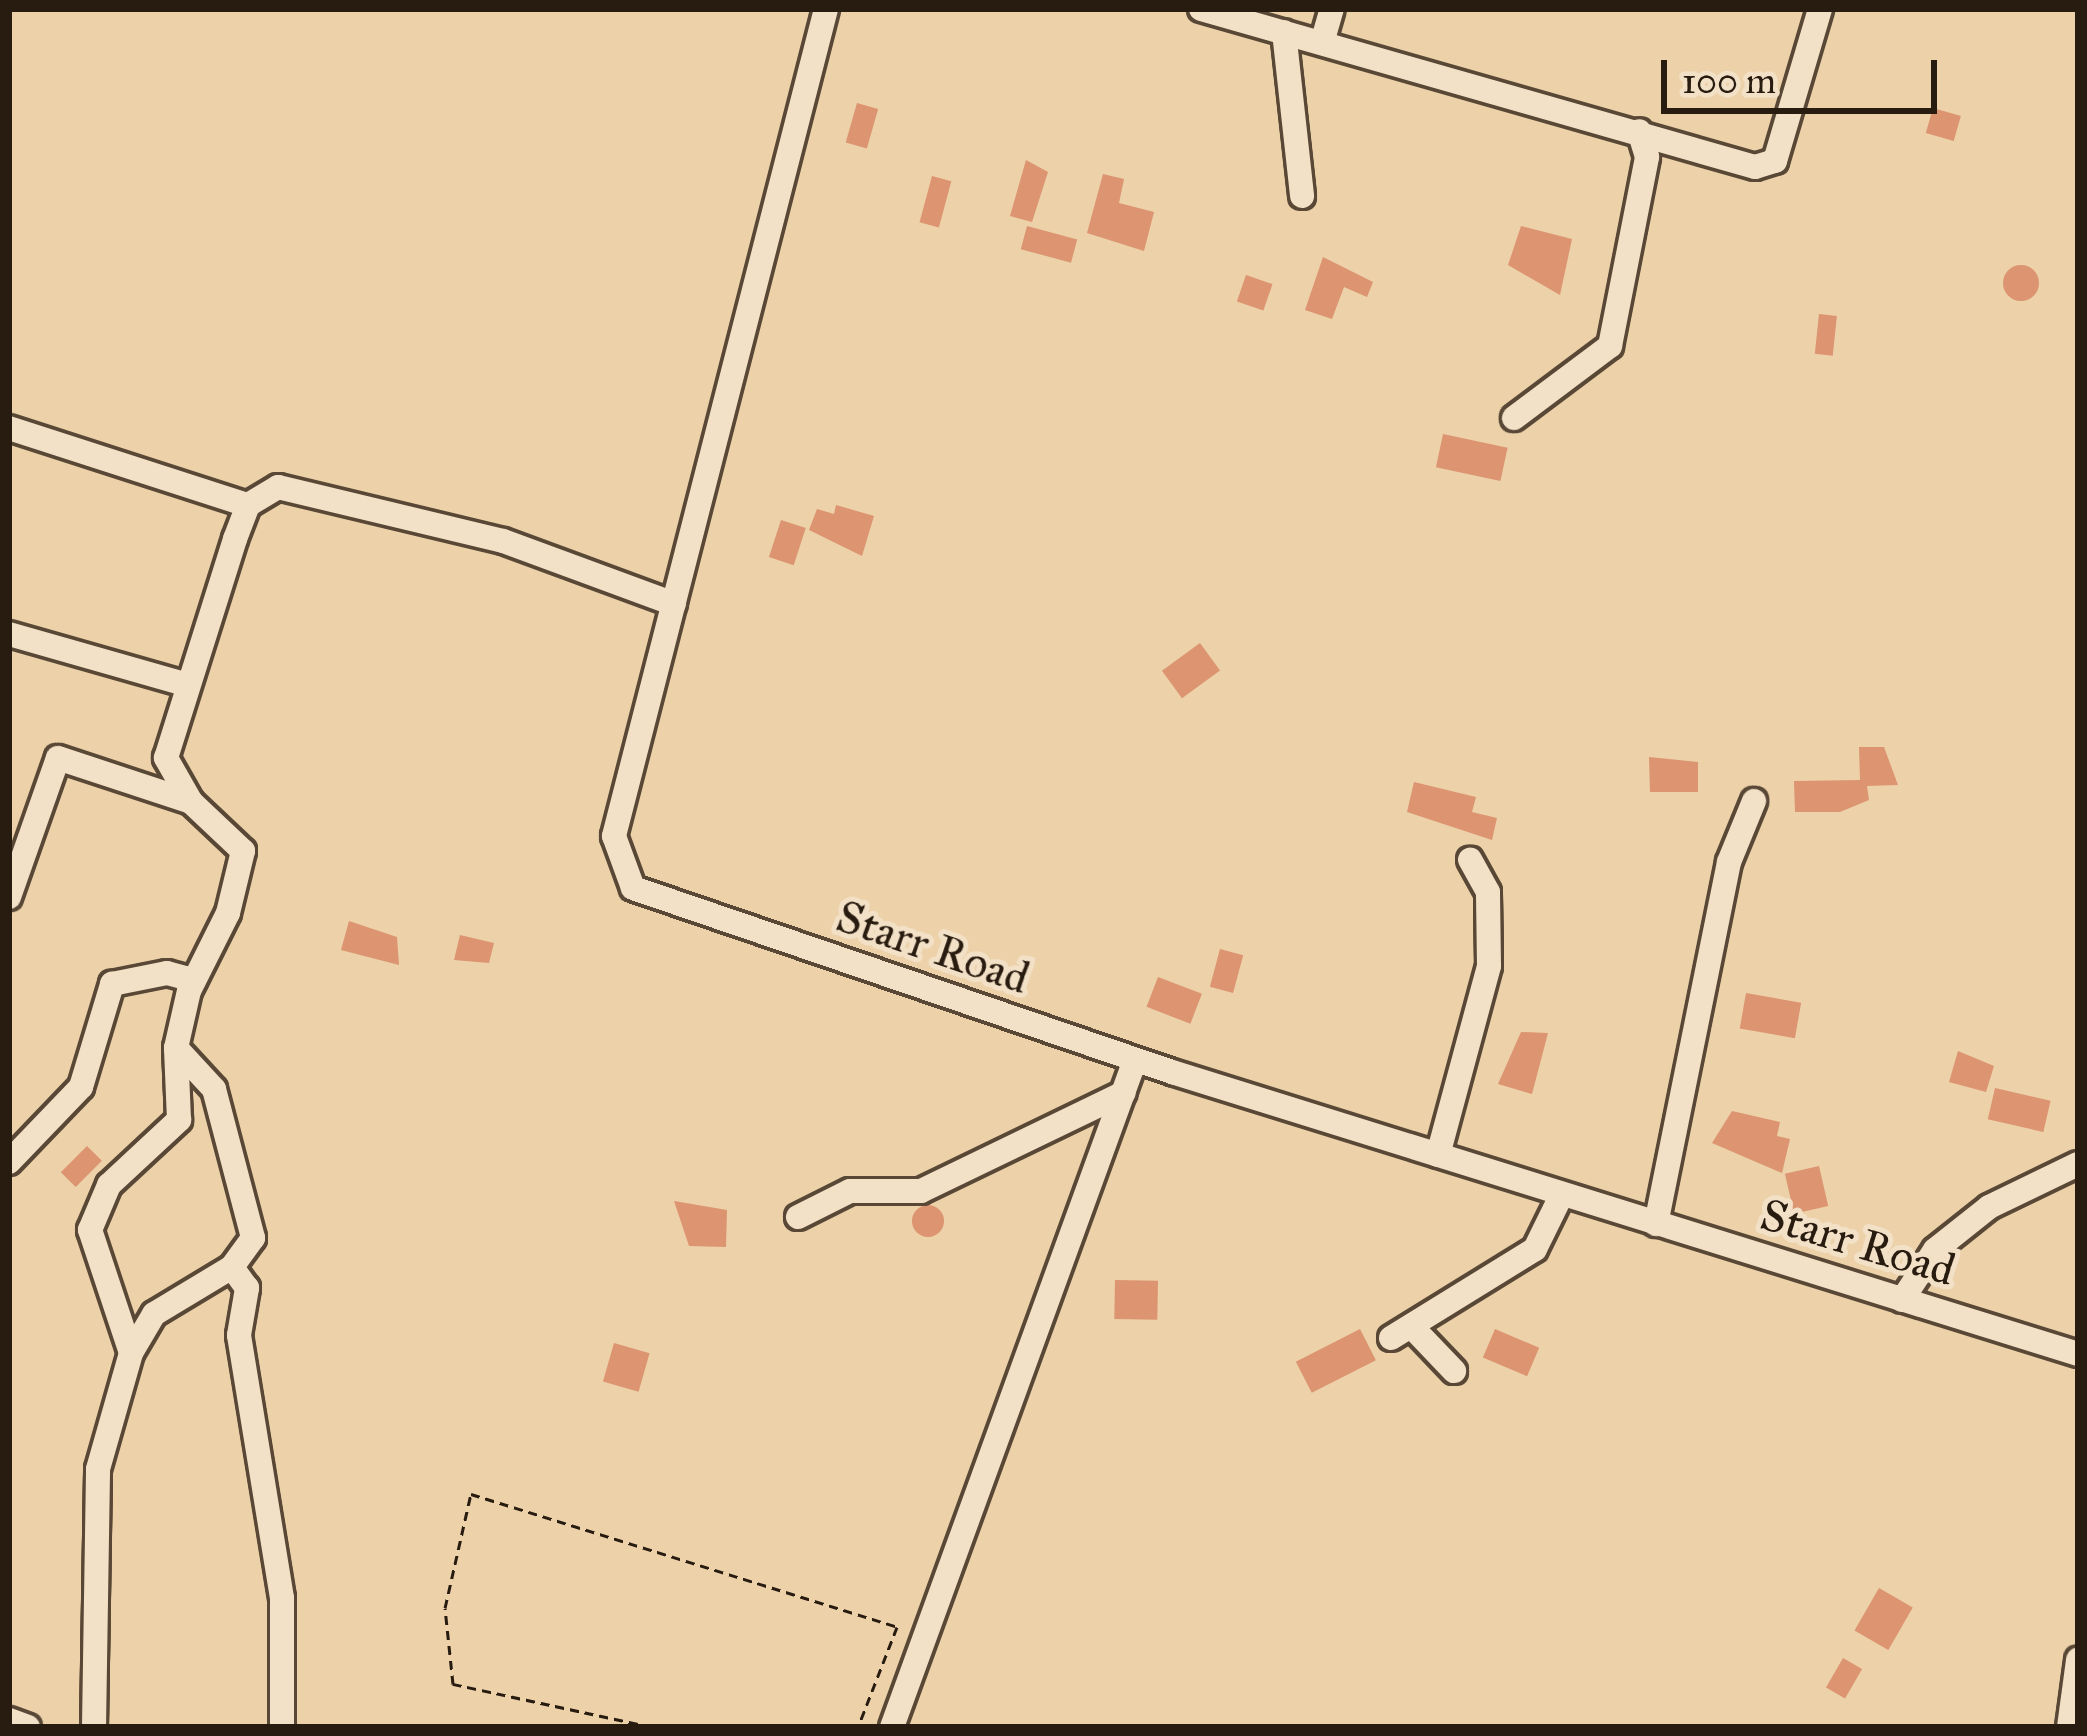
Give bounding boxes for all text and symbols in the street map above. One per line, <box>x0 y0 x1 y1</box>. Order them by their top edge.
scale bar <box>1667 36 1943 110</box>
text: 100 m <box>1682 59 1776 103</box>
street label: Starr Road <box>830 889 1036 1005</box>
street label: Starr Road <box>1754 1187 1962 1297</box>

